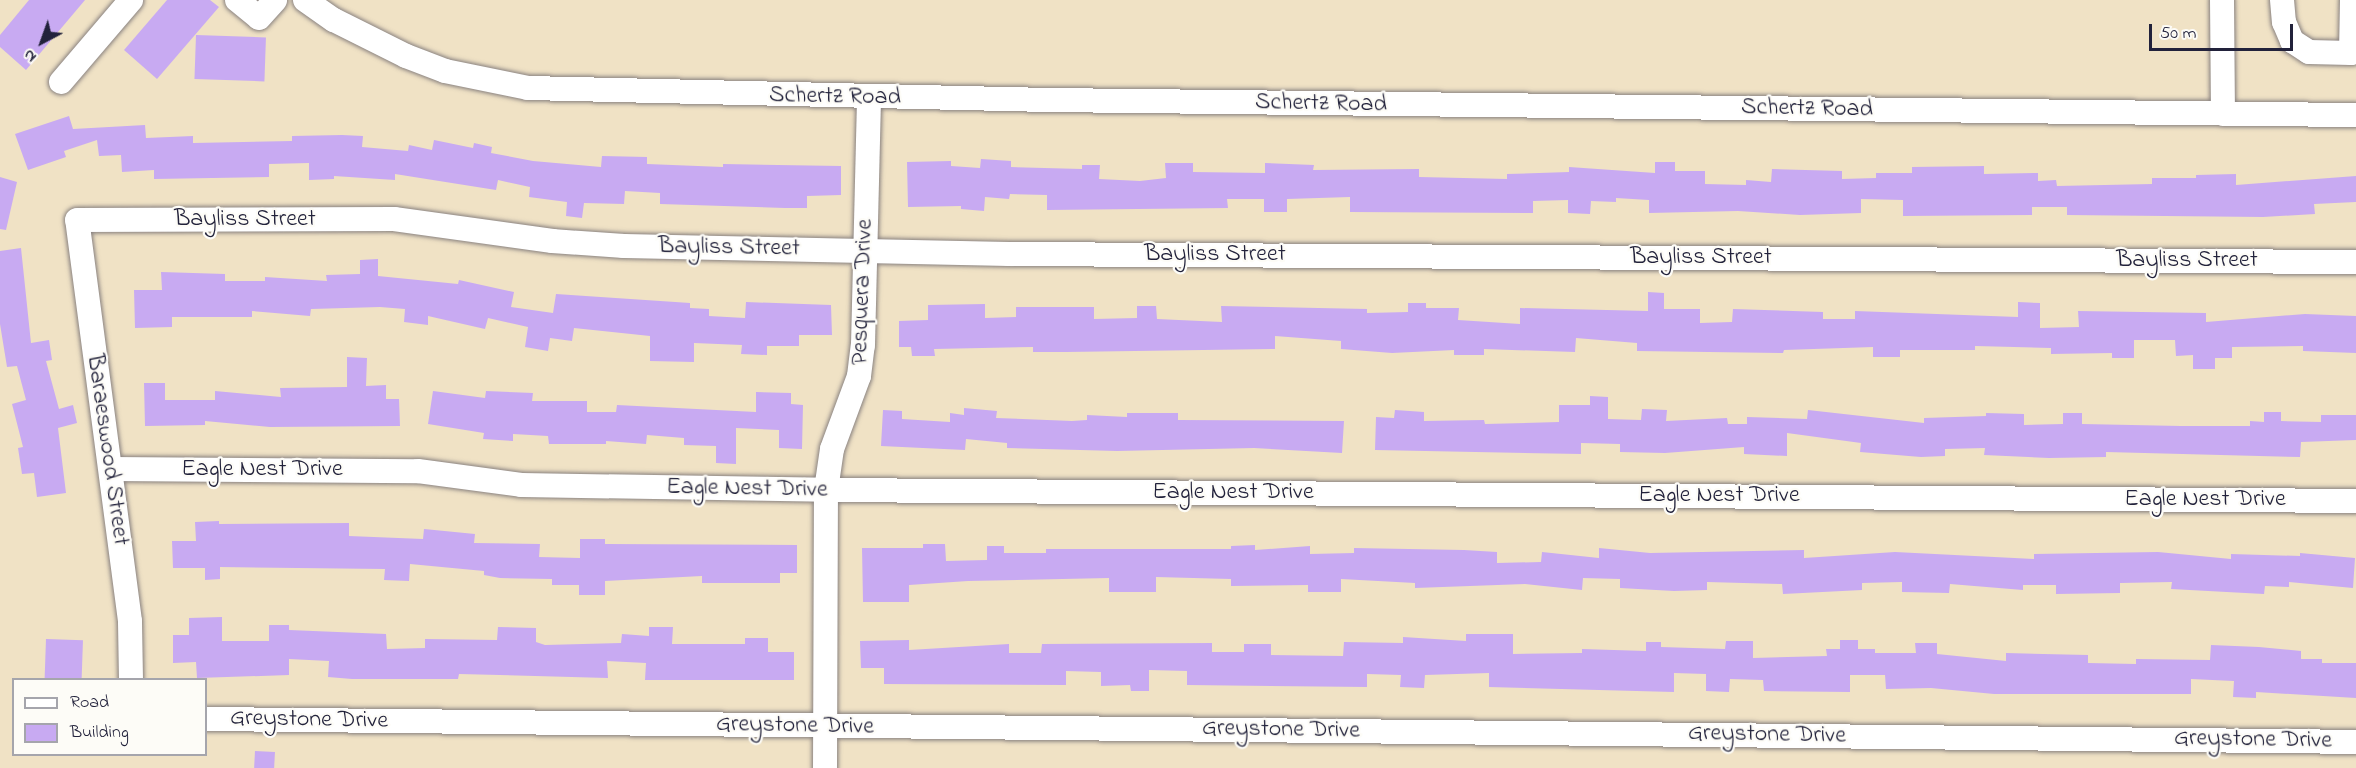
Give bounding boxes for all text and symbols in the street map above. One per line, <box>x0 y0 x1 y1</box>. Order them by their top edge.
north arrow <box>12 12 72 72</box>
scale bar <box>2152 12 2296 50</box>
text: 50 m <box>2160 21 2197 47</box>
text: N <box>18 43 42 68</box>
street label: Schertz Road <box>769 81 901 113</box>
street label: Schertz Road <box>1255 88 1387 120</box>
street label: Schertz Road <box>1741 93 1873 125</box>
street label: Bayliss Street <box>174 206 316 234</box>
street label: Pesquera Drive <box>846 218 880 366</box>
street label: Bayliss Street <box>658 232 800 264</box>
street label: Bayliss Street <box>1144 241 1286 269</box>
street label: Bayliss Street <box>1630 244 1772 272</box>
street label: Bayliss Street <box>2116 247 2258 275</box>
street label: Baraeswood Street <box>79 352 135 548</box>
street label: Eagle Nest Drive <box>181 456 343 484</box>
street label: Eagle Nest Drive <box>666 473 828 505</box>
street label: Eagle Nest Drive <box>1152 479 1314 507</box>
street label: Eagle Nest Drive <box>1638 482 1800 510</box>
street label: Eagle Nest Drive <box>2124 486 2286 514</box>
legend <box>12 678 207 756</box>
text: Road <box>70 690 109 716</box>
street label: Greystone Drive <box>230 704 388 736</box>
street label: Greystone Drive <box>716 710 874 742</box>
street label: Greystone Drive <box>1202 714 1360 746</box>
street label: Greystone Drive <box>1688 719 1846 751</box>
text: Building <box>70 720 129 746</box>
street label: Greystone Drive <box>2174 724 2332 756</box>

